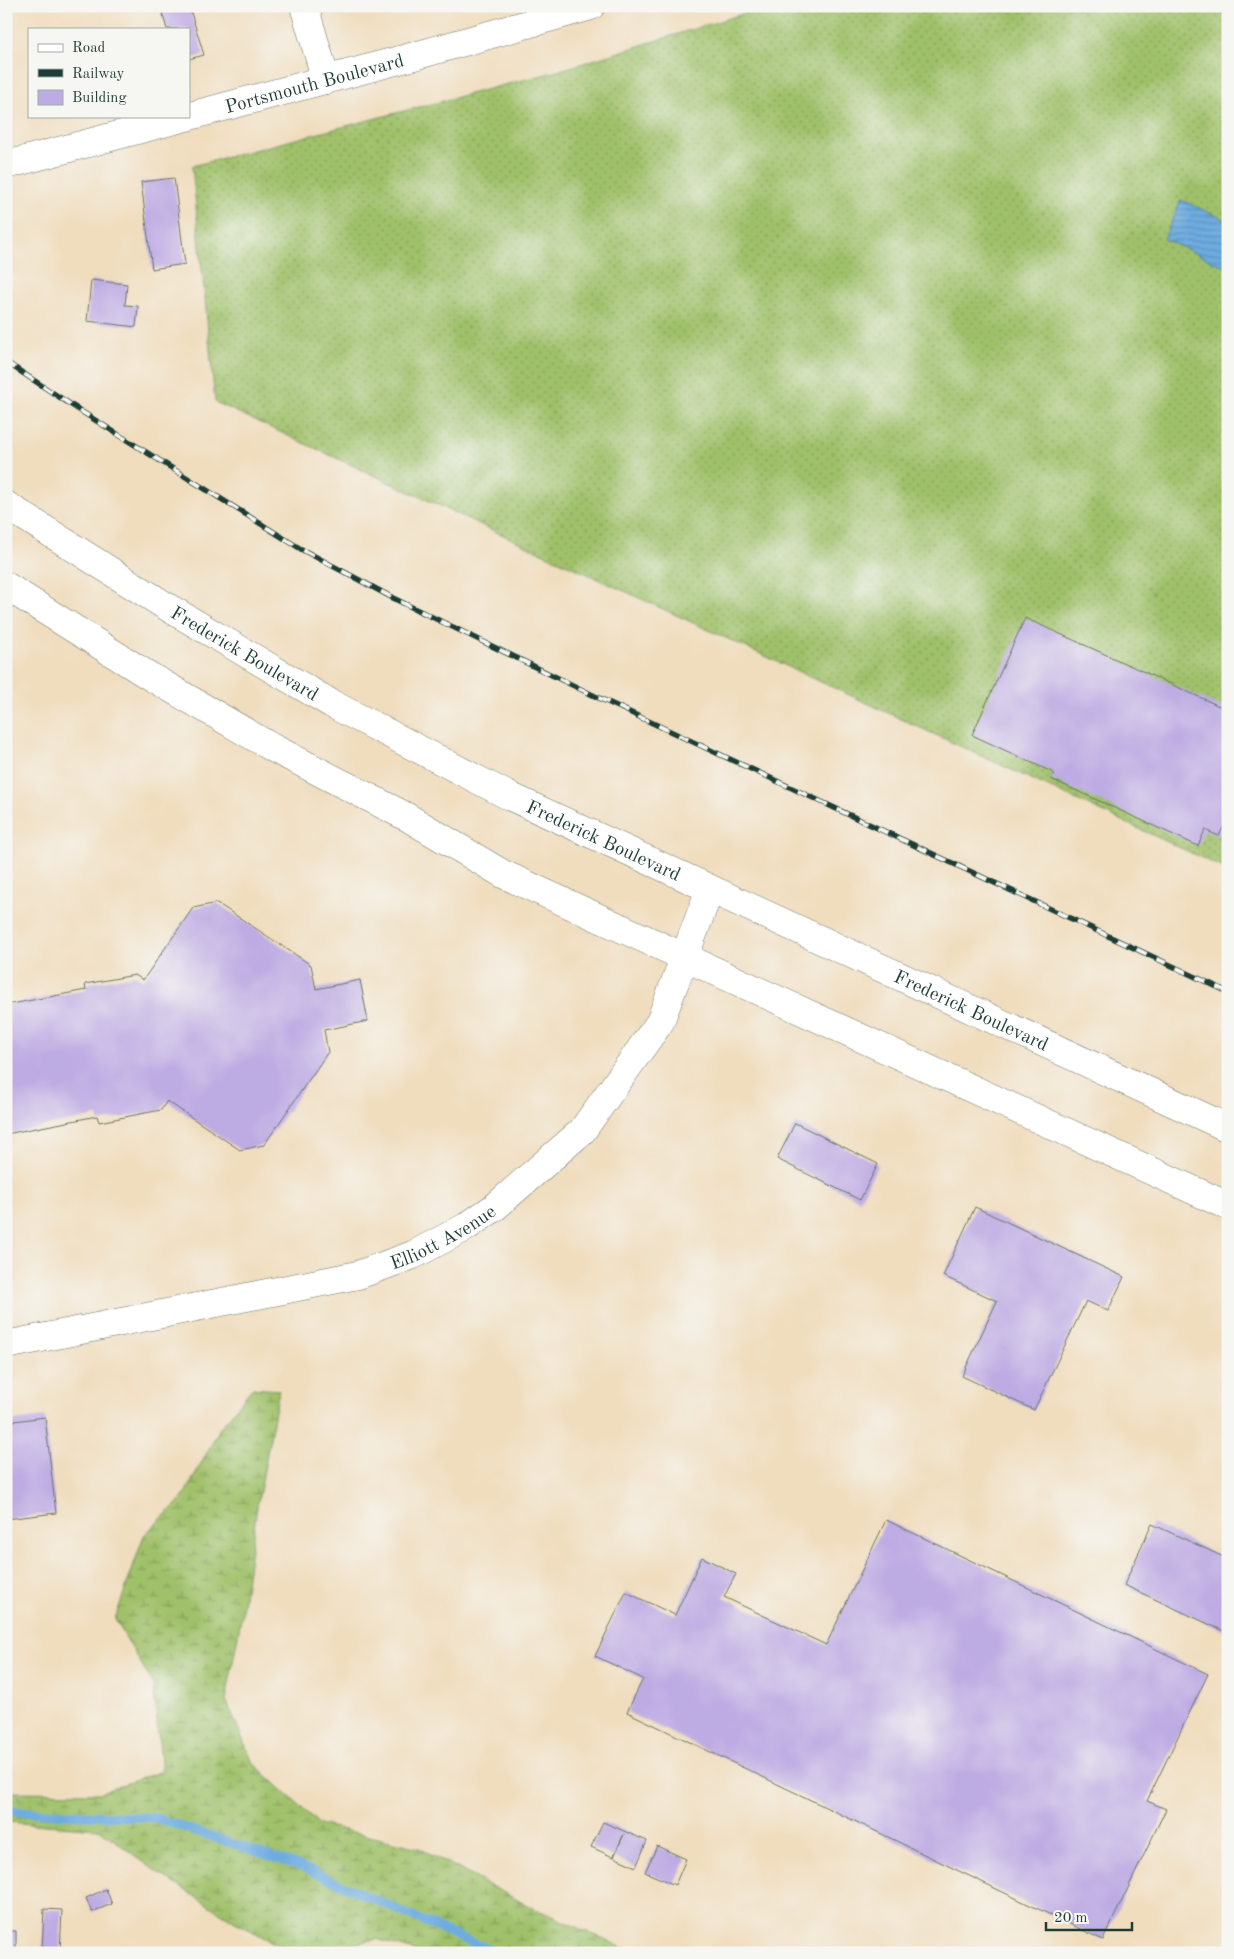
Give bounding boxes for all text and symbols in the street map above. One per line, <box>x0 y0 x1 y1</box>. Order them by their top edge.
legend <box>28 28 190 118</box>
text: Road <box>72 41 106 56</box>
street label: Portsmouth Boulevard <box>223 52 406 118</box>
text: Railway <box>72 67 125 82</box>
text: Building <box>72 91 127 106</box>
street label: Frederick Boulevard <box>167 604 321 706</box>
street label: Frederick Boulevard <box>523 798 683 886</box>
street label: Frederick Boulevard <box>890 968 1051 1056</box>
street label: Elliott Avenue <box>388 1202 500 1274</box>
scale bar <box>1046 1899 1133 1931</box>
text: 20 m <box>1054 1911 1088 1926</box>

